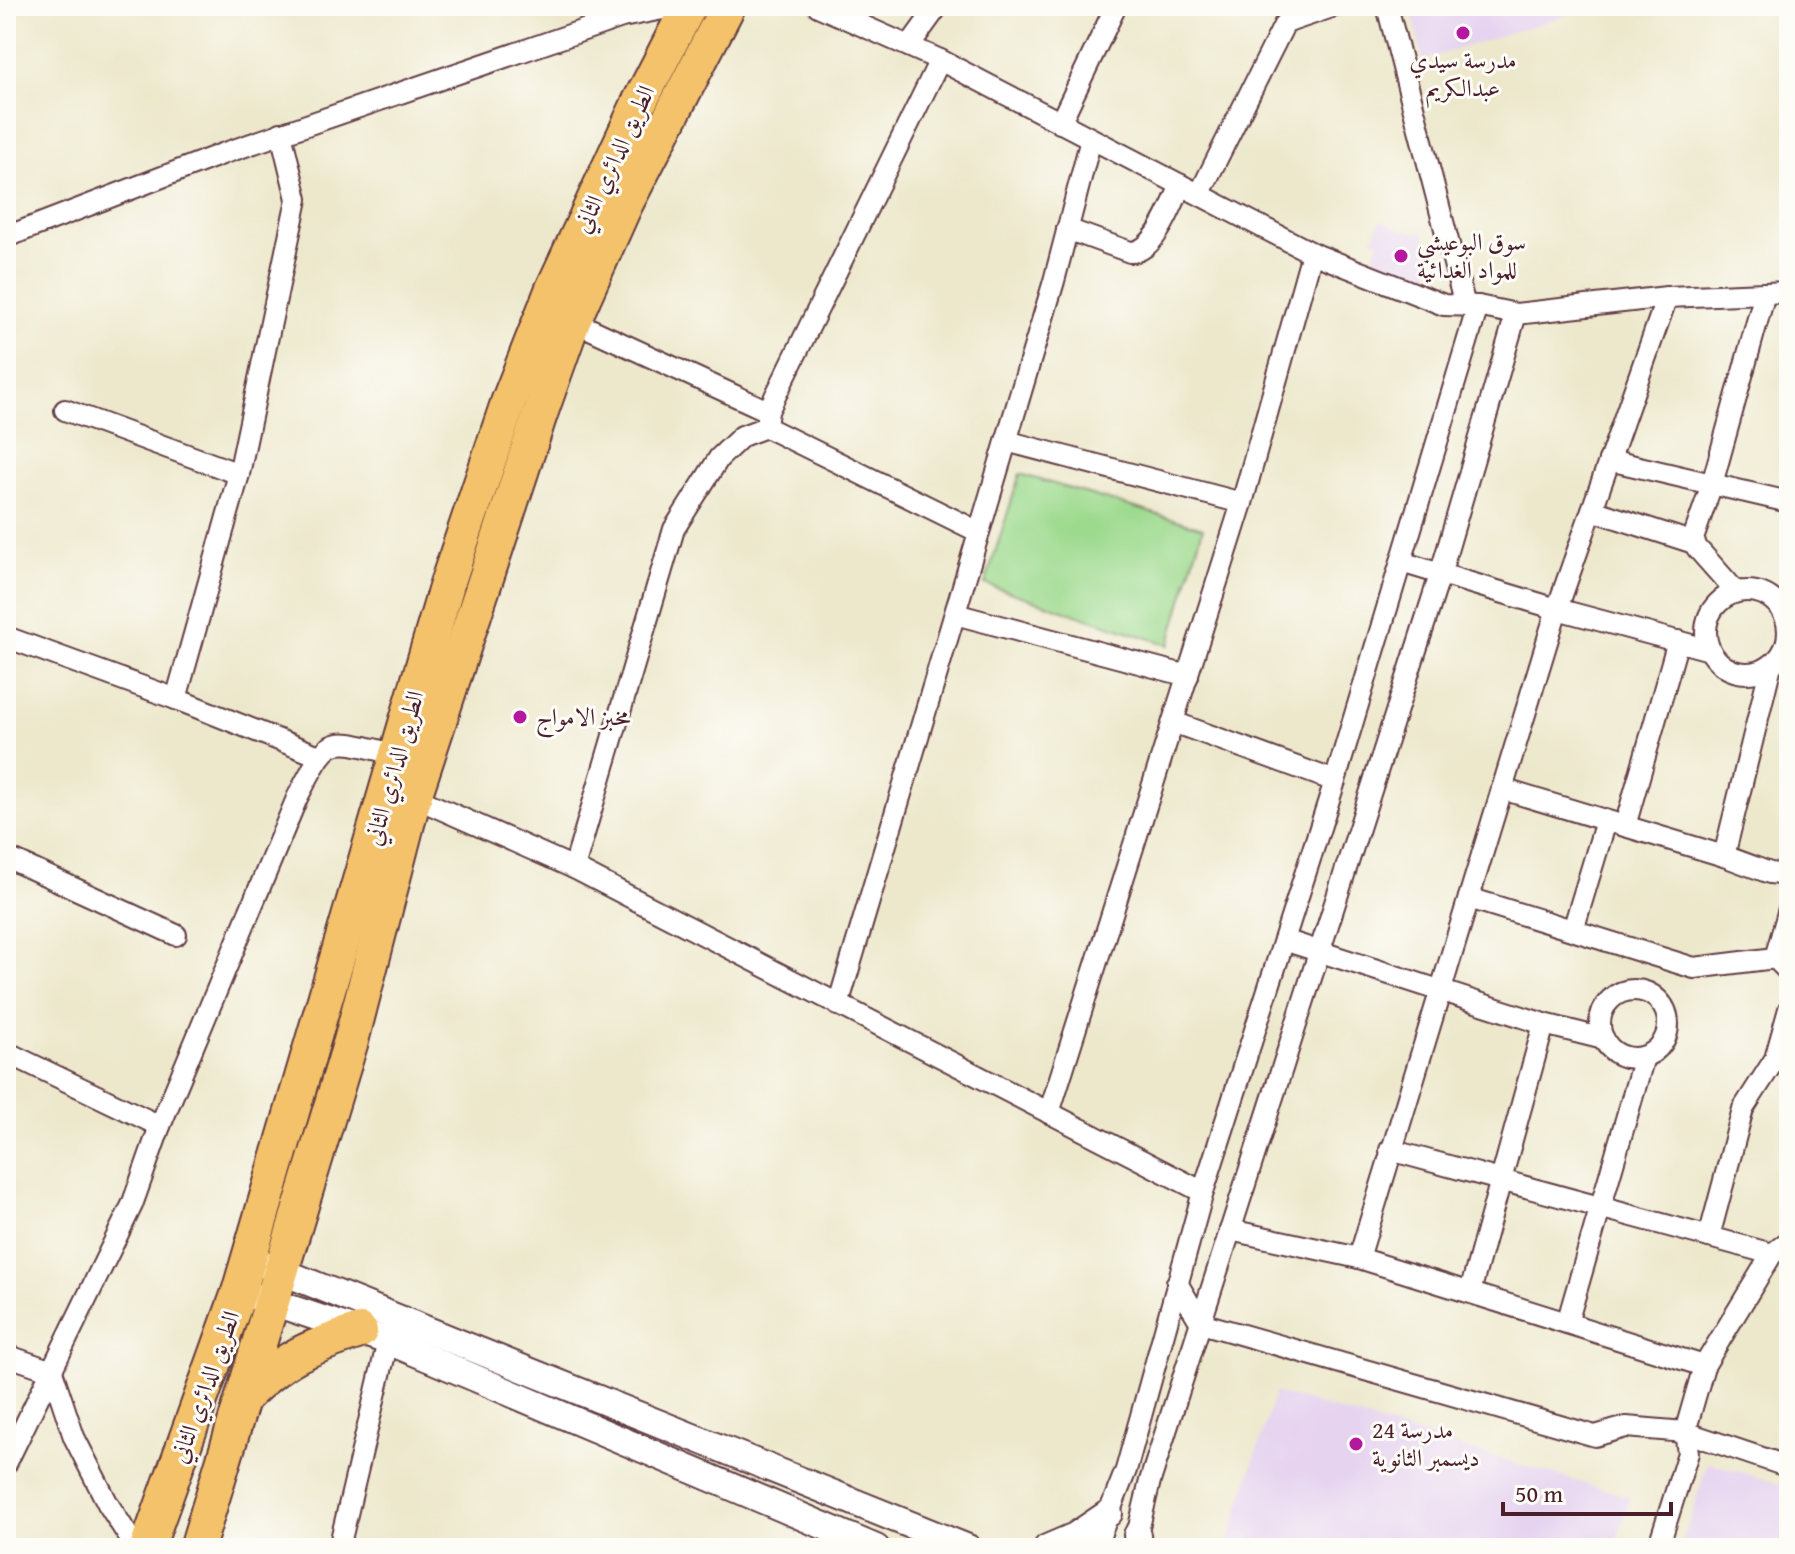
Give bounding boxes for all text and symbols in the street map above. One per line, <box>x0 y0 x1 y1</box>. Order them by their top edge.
marker: مدرسة سيدي عبدالكريم <box>1454 24 1472 42</box>
place label: مدرسة سيدي عبدالكريم <box>1409 42 1517 109</box>
street label: الطريق الدائري الثاني <box>564 79 665 239</box>
place label: سوق البوعيشي للمواد الغدائية <box>1417 224 1526 287</box>
marker: سوق البوعيشي للمواد الغدائية <box>1392 247 1410 265</box>
street label: الطريق الدائري الثاني <box>355 686 434 850</box>
place label: مخبز الامواج <box>536 699 631 738</box>
marker: مخبز الامواج <box>511 708 529 726</box>
street label: الطريق الدائري الثاني <box>161 1306 250 1469</box>
place label: مدرسة 24 ديسمبر الثانوية <box>1372 1412 1480 1475</box>
marker: مدرسة 24 ديسمبر الثانوية <box>1347 1435 1365 1453</box>
scale bar <box>1503 1466 1671 1516</box>
text: 50 m <box>1515 1476 1563 1511</box>

